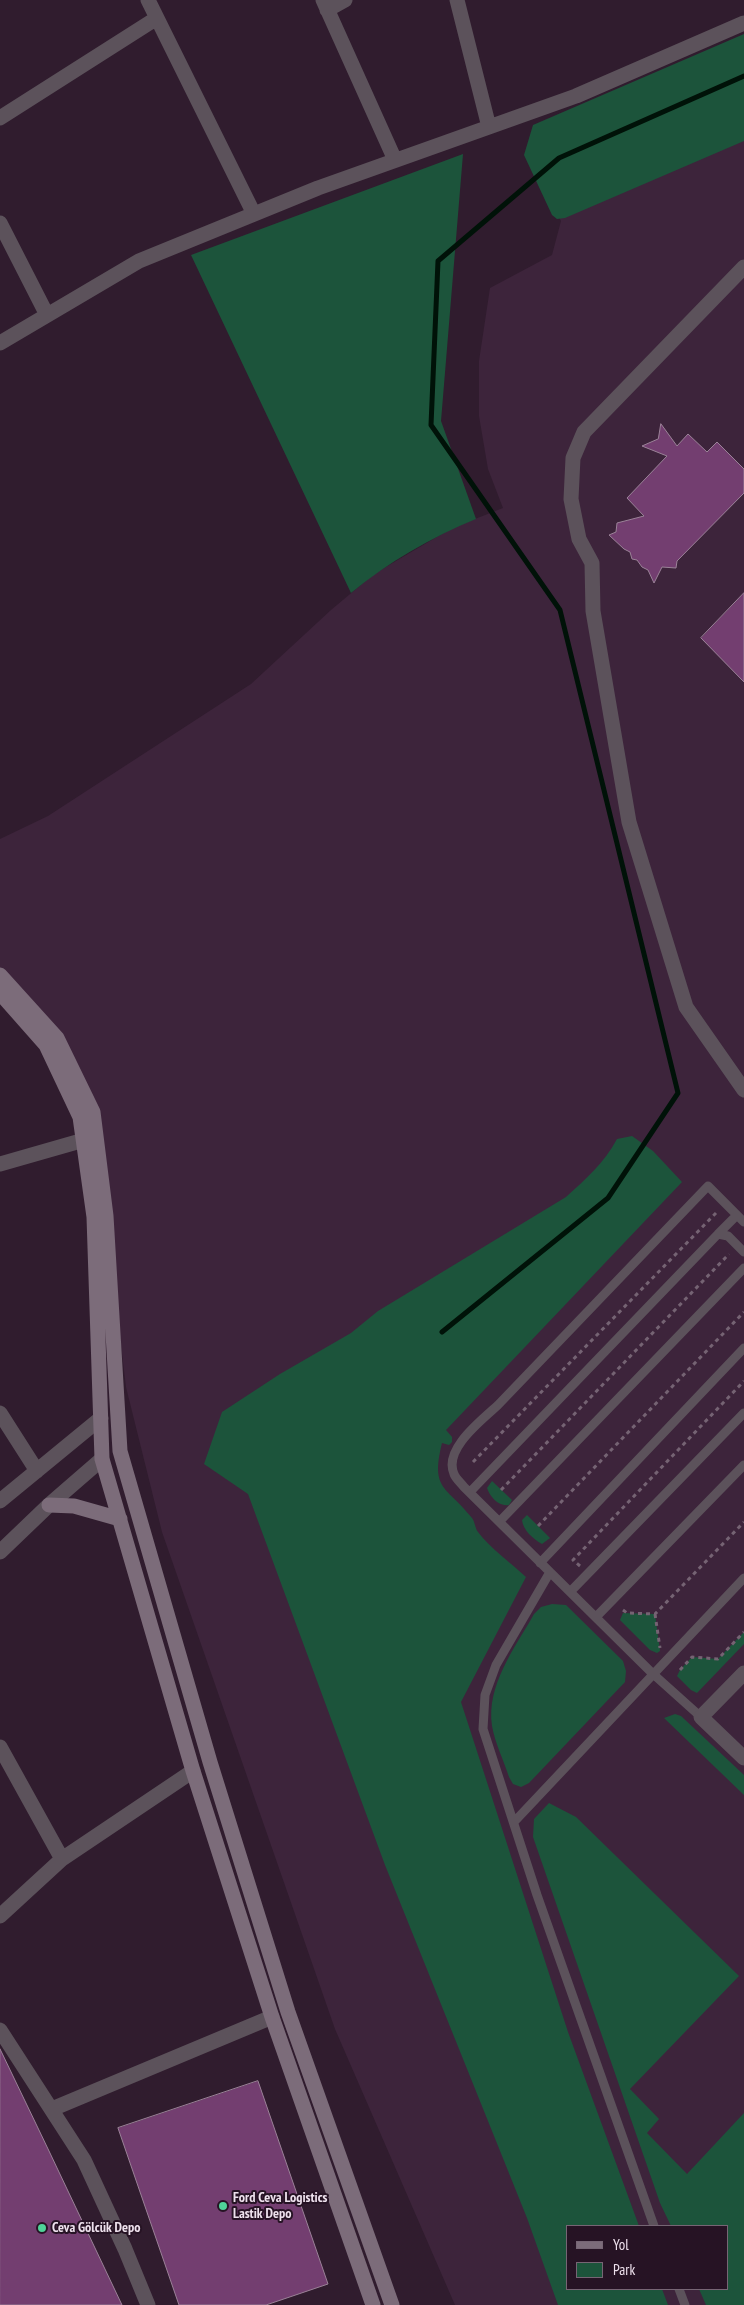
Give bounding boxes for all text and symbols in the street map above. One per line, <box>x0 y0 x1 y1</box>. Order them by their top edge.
place label: Ford Ceva Logistics Lastik Depo <box>233 2190 327 2222</box>
marker: Ford Ceva Logistics Lastik Depo <box>217 2200 229 2212</box>
place label: Ceva Gölcük Depo <box>52 2220 140 2236</box>
marker: Ceva Gölcük Depo <box>36 2222 48 2234</box>
legend <box>566 2225 729 2290</box>
text: Yol <box>613 2235 629 2254</box>
text: Park <box>613 2260 635 2279</box>

